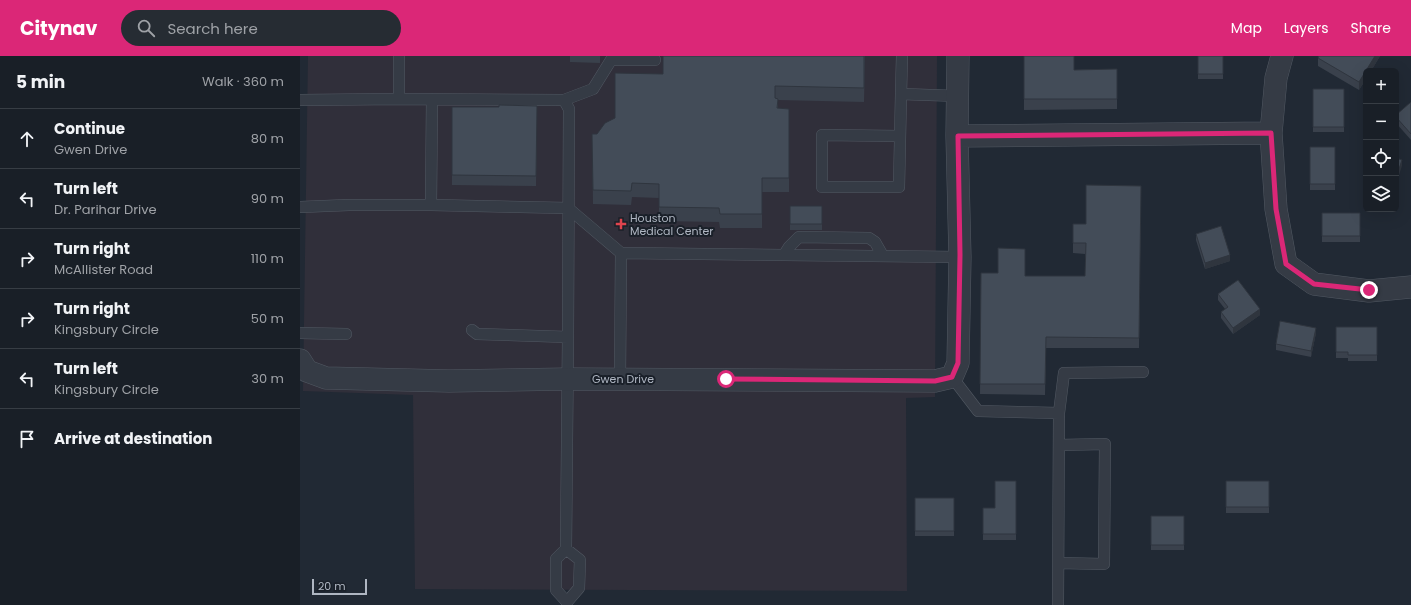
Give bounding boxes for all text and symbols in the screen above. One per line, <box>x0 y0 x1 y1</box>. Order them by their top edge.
search box <box>121 10 401 46</box>
text: Citynav <box>20 15 97 42</box>
icon: search <box>135 17 157 39</box>
text: Search here <box>167 18 258 39</box>
text: Map <box>1231 18 1262 38</box>
text: Layers <box>1284 18 1328 38</box>
text: Share <box>1350 18 1391 38</box>
map controls <box>1363 68 1399 212</box>
button: + <box>1363 68 1399 104</box>
text: 5 min <box>16 70 65 94</box>
text: Walk · 360 m <box>202 72 284 91</box>
button: − <box>1363 104 1399 140</box>
text: Continue <box>54 118 125 139</box>
icon: ahead <box>16 128 38 150</box>
text: 80 m <box>251 129 284 148</box>
text: Gwen Drive <box>54 140 127 159</box>
button: locate <box>1363 140 1399 176</box>
button: layers <box>1363 176 1399 212</box>
text: Turn left <box>54 178 118 199</box>
icon: left <box>16 188 38 210</box>
text: 90 m <box>251 189 284 208</box>
text: Dr. Parihar Drive <box>54 200 157 219</box>
place label: Houston Medical Center <box>630 210 713 239</box>
marker: Houston Medical Center <box>615 218 627 230</box>
text: Turn right <box>54 238 130 259</box>
icon: right <box>16 248 38 270</box>
text: 110 m <box>251 249 284 268</box>
text: McAllister Road <box>54 260 153 279</box>
route end <box>1360 281 1378 299</box>
text: Turn right <box>54 298 130 319</box>
icon: right <box>16 308 38 330</box>
text: 50 m <box>251 309 284 328</box>
text: Kingsbury Circle <box>54 320 159 339</box>
text: Turn left <box>54 358 118 379</box>
icon: left <box>16 368 38 390</box>
text: 30 m <box>251 369 284 388</box>
route start <box>717 370 735 388</box>
street label: Gwen Drive <box>592 371 654 387</box>
text: Kingsbury Circle <box>54 380 159 399</box>
icon: arrive <box>16 428 38 450</box>
text: Arrive at destination <box>54 428 212 449</box>
scale bar <box>312 577 367 596</box>
text: 20 m <box>318 578 346 594</box>

